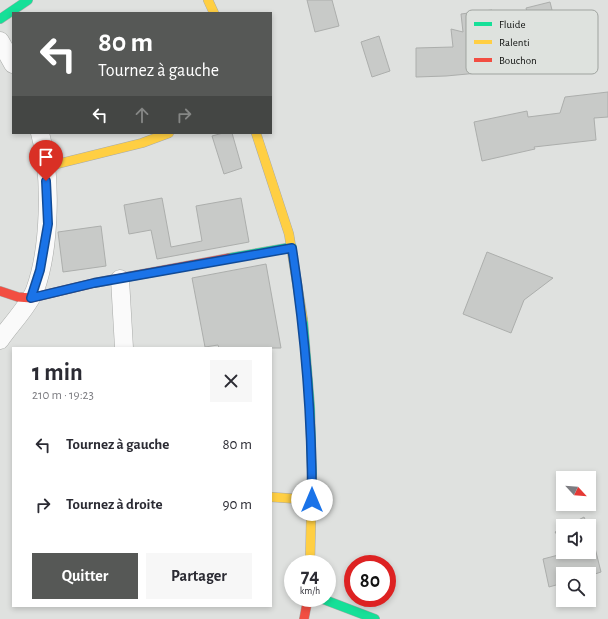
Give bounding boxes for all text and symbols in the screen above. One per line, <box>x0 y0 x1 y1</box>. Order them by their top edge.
legend <box>466 10 598 74</box>
text: Fluide <box>499 19 526 30</box>
icon: left <box>32 28 84 80</box>
text: 80 m <box>98 29 153 57</box>
text: Ralenti <box>499 37 530 48</box>
text: Bouchon <box>499 55 537 66</box>
text: Tournez à gauche <box>98 62 219 80</box>
icon: left <box>89 104 111 126</box>
icon: ahead <box>131 104 153 126</box>
icon: right <box>173 104 195 126</box>
pin <box>29 140 63 181</box>
icon: arrive <box>35 146 57 168</box>
button: close <box>210 360 252 402</box>
text: 1 min <box>32 361 83 385</box>
text: 210 m · 19:23 <box>32 389 94 402</box>
icon: left <box>32 434 54 456</box>
text: Tournez à gauche <box>66 437 169 452</box>
text: 80 m <box>222 437 252 452</box>
north arrow <box>556 471 596 511</box>
map controls <box>556 471 596 607</box>
position arrow <box>291 479 333 521</box>
icon: right <box>32 494 54 516</box>
text: Tournez à droite <box>66 497 163 512</box>
text: 90 m <box>223 497 252 512</box>
button: sound <box>556 519 596 559</box>
button: Quitter <box>32 553 138 599</box>
button: Partager <box>146 553 252 599</box>
speed limit sign: 80 <box>344 555 396 607</box>
text: 74 <box>301 566 319 586</box>
button: search <box>556 567 596 607</box>
text: km/h <box>300 586 320 596</box>

